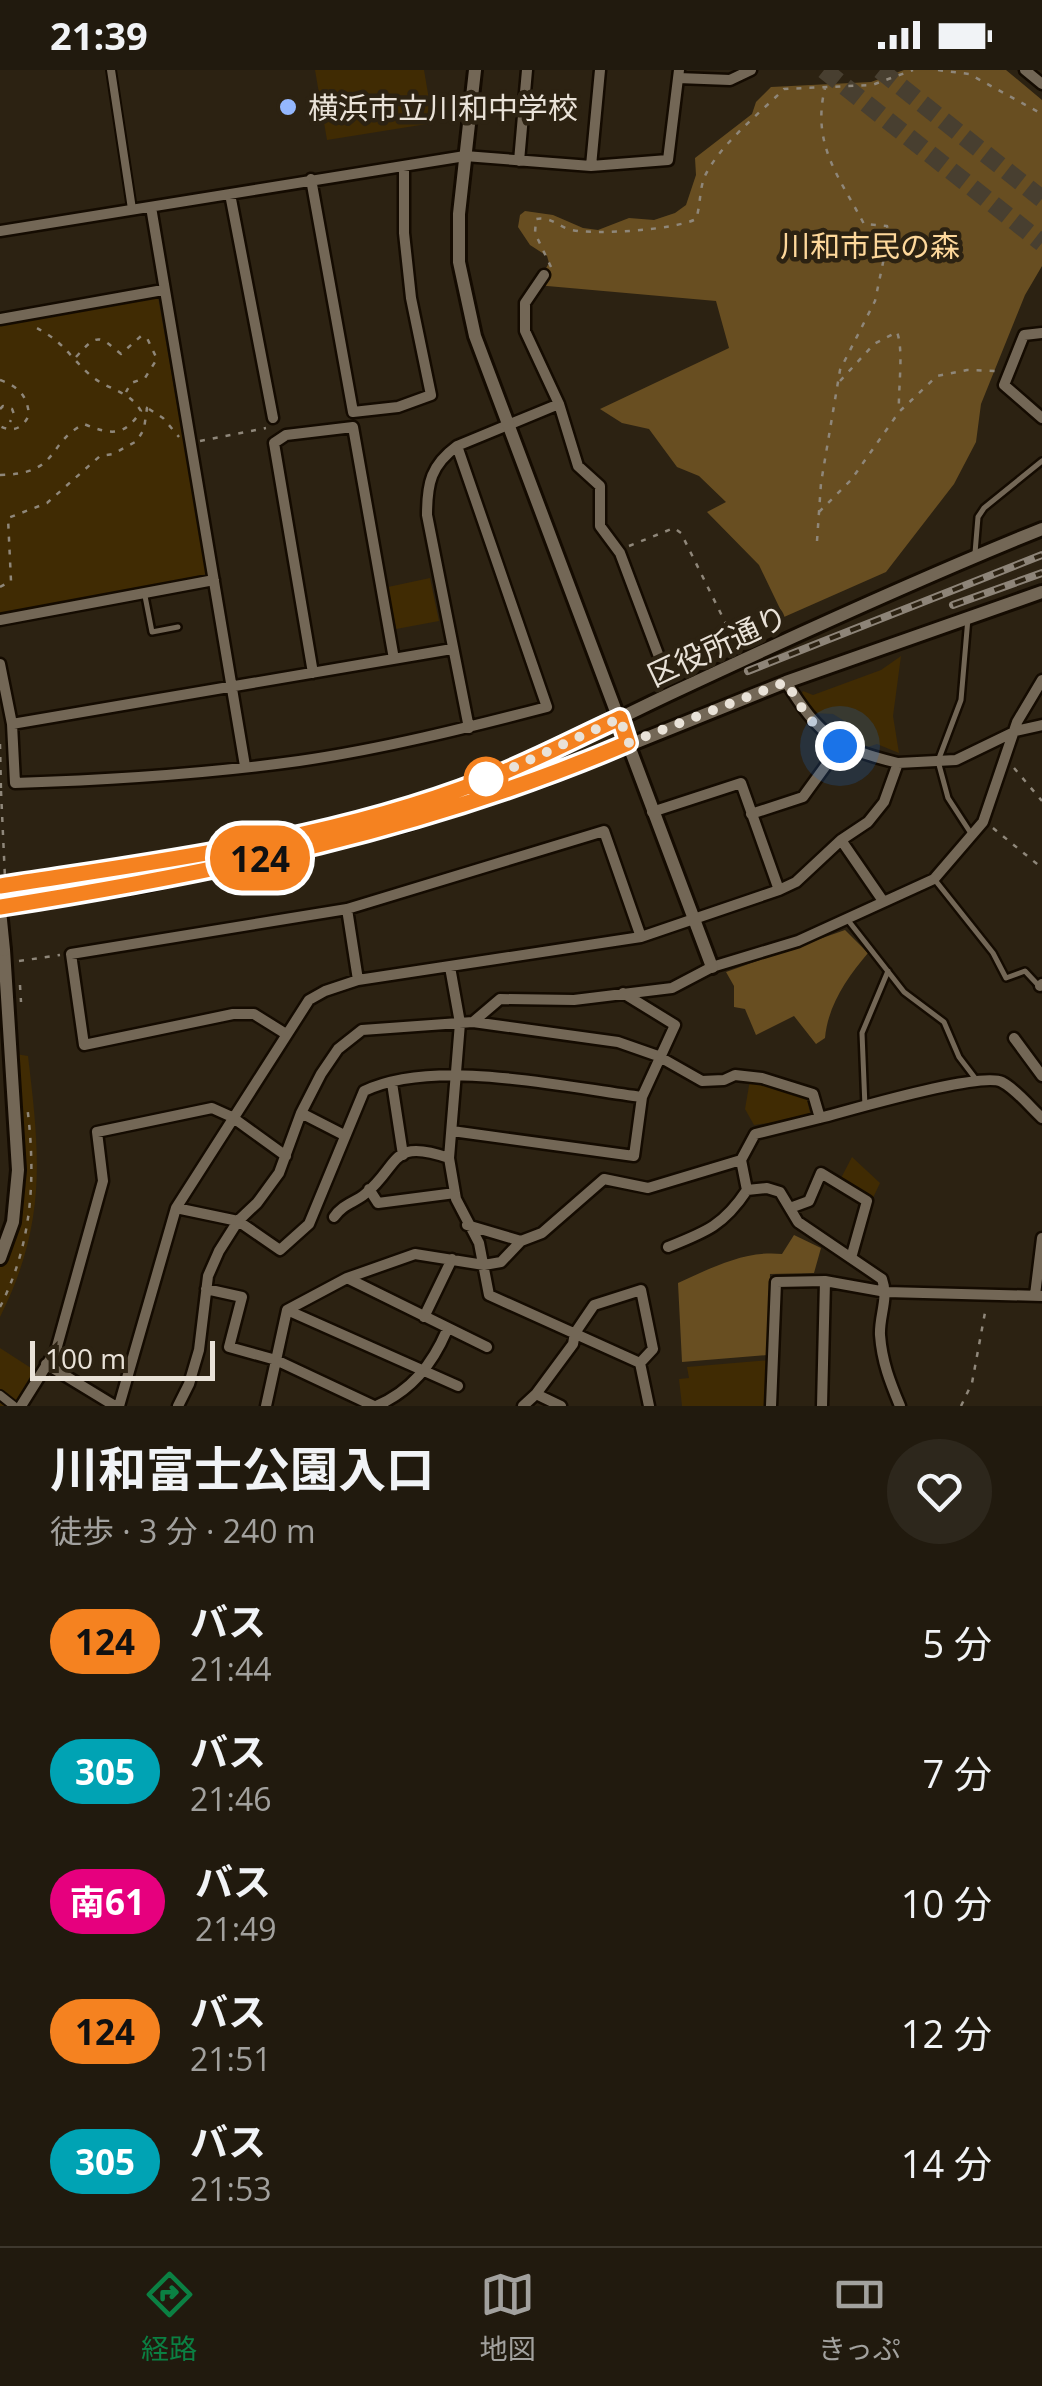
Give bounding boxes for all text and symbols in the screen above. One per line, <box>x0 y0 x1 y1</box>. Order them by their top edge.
text: 21:39 <box>50 9 148 61</box>
place label: 横浜市立川和中学校 <box>308 87 578 128</box>
marker: 横浜市立川和中学校 <box>277 96 299 118</box>
park label: 川和市民の森 <box>780 225 960 266</box>
street label: 区役所通り <box>640 595 794 695</box>
your location <box>815 721 865 771</box>
unlabelled marker <box>465 758 507 800</box>
line badge: 124 <box>202 826 318 890</box>
text: 124 <box>230 835 290 882</box>
scale bar <box>30 1336 215 1380</box>
text: 100 m <box>45 1339 126 1377</box>
text: 川和富士公園入口 <box>50 1436 434 1501</box>
button: heart <box>887 1439 992 1544</box>
text: 徒歩 · 3 分 · 240 m <box>50 1509 316 1552</box>
text: バス <box>190 1595 266 1647</box>
text: 5 分 <box>922 1617 992 1669</box>
text: 124 <box>75 1618 135 1665</box>
text: 21:44 <box>190 1647 272 1690</box>
text: バス <box>190 1725 266 1777</box>
text: 7 分 <box>922 1747 992 1799</box>
text: 305 <box>75 1748 135 1795</box>
text: 21:46 <box>190 1777 272 1820</box>
text: バス <box>195 1855 271 1907</box>
text: 10 分 <box>901 1877 992 1929</box>
text: 南61 <box>70 1878 145 1925</box>
text: 21:49 <box>195 1907 277 1950</box>
text: バス <box>190 1985 266 2037</box>
text: 12 分 <box>901 2007 992 2059</box>
text: 124 <box>75 2008 135 2055</box>
text: 21:51 <box>190 2037 272 2080</box>
text: バス <box>190 2115 266 2167</box>
text: 14 分 <box>901 2137 992 2189</box>
text: 305 <box>75 2138 135 2185</box>
text: 21:53 <box>190 2167 272 2210</box>
tab: 経路 <box>141 2267 197 2367</box>
tab: 地図 <box>480 2267 536 2367</box>
tab: きっぷ <box>818 2267 901 2367</box>

